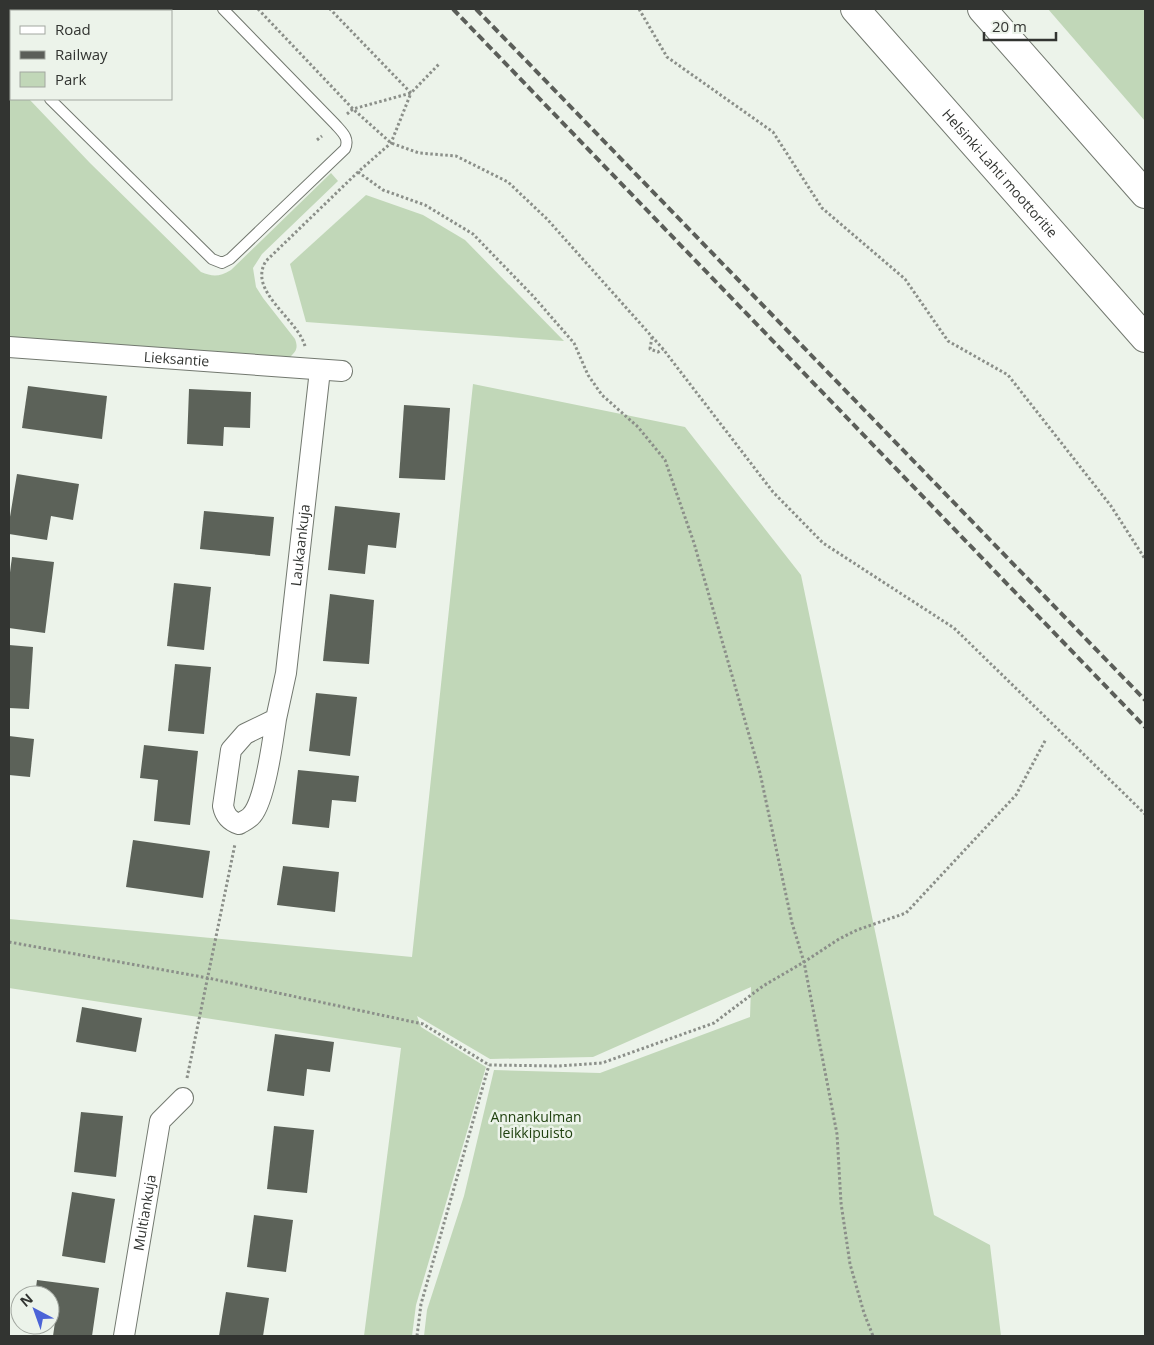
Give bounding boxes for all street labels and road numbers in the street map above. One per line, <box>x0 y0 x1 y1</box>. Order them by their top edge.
street label: Helsinki-Lahti moottoritie <box>938 104 1062 242</box>
street label: Lieksantie <box>143 347 210 370</box>
street label: Laukaankuja <box>286 503 314 587</box>
street label: Multiankuja <box>128 1173 160 1252</box>

